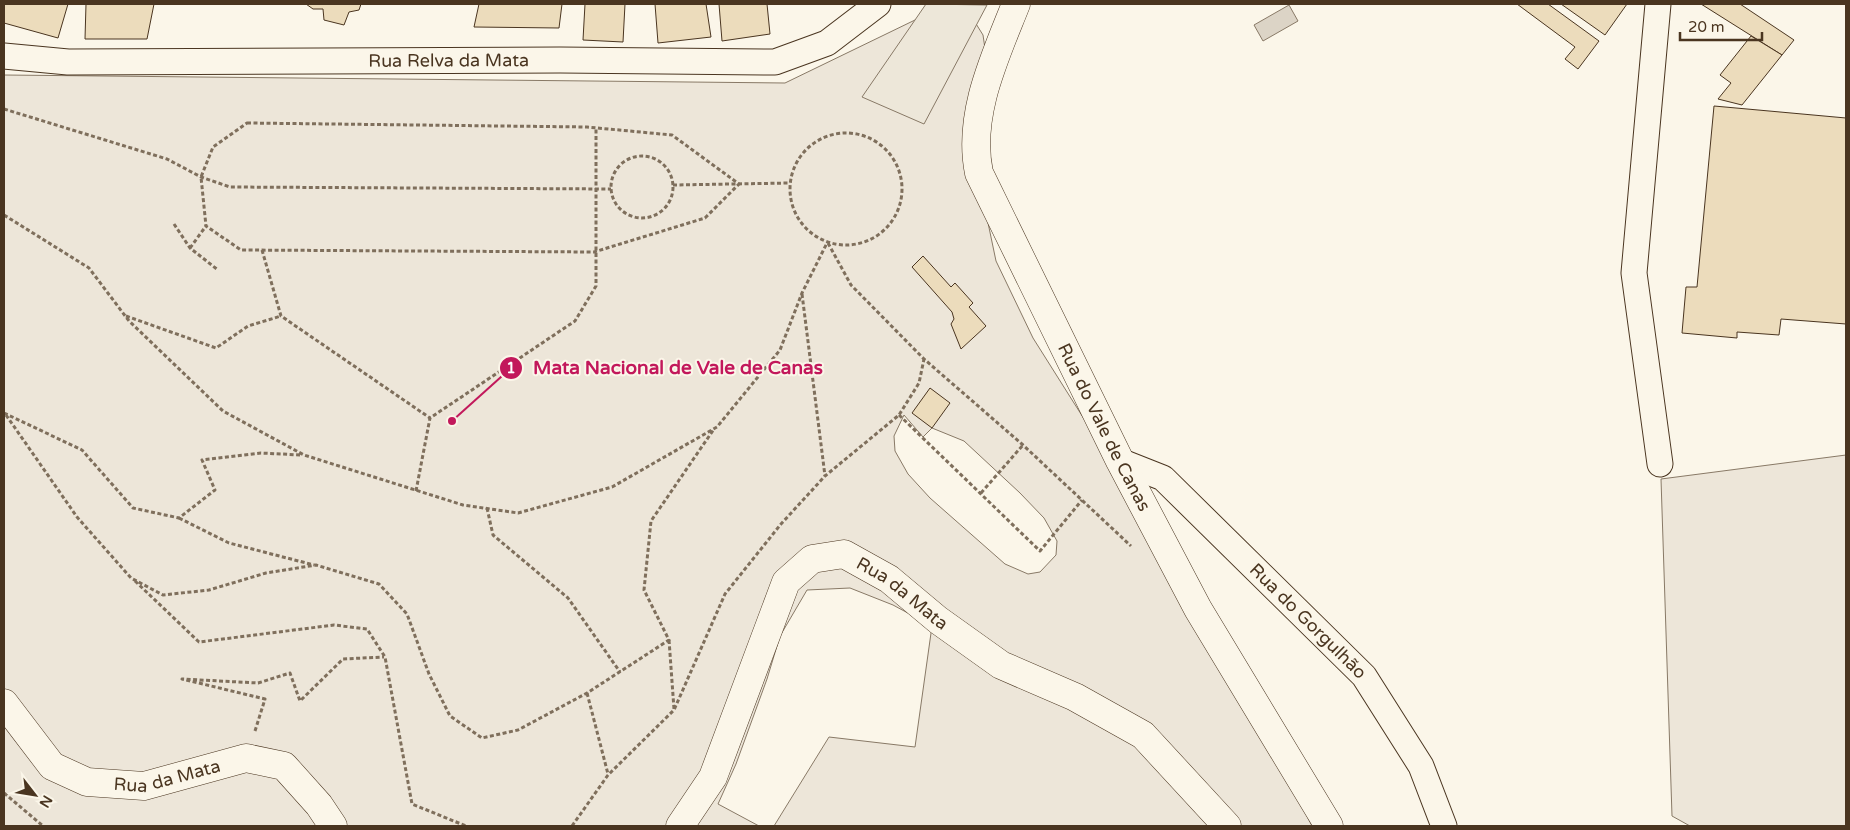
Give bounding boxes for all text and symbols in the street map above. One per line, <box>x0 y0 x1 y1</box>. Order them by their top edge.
scale bar <box>1680 10 1762 42</box>
text: 20 m <box>1688 18 1725 36</box>
street label: Rua Relva da Mata <box>368 49 529 72</box>
street label: Rua do Vale de Canas <box>1053 339 1156 515</box>
callout: Mata Nacional de Vale de Canas <box>499 351 833 385</box>
text: Mata Nacional de Vale de Canas <box>533 357 823 379</box>
text: 1 <box>506 359 516 377</box>
street label: Rua da Mata <box>853 552 952 635</box>
street label: Rua do Gorgulhão <box>1245 559 1371 683</box>
street label: Rua da Mata <box>113 755 223 797</box>
north arrow <box>10 770 60 820</box>
text: N <box>36 792 56 811</box>

